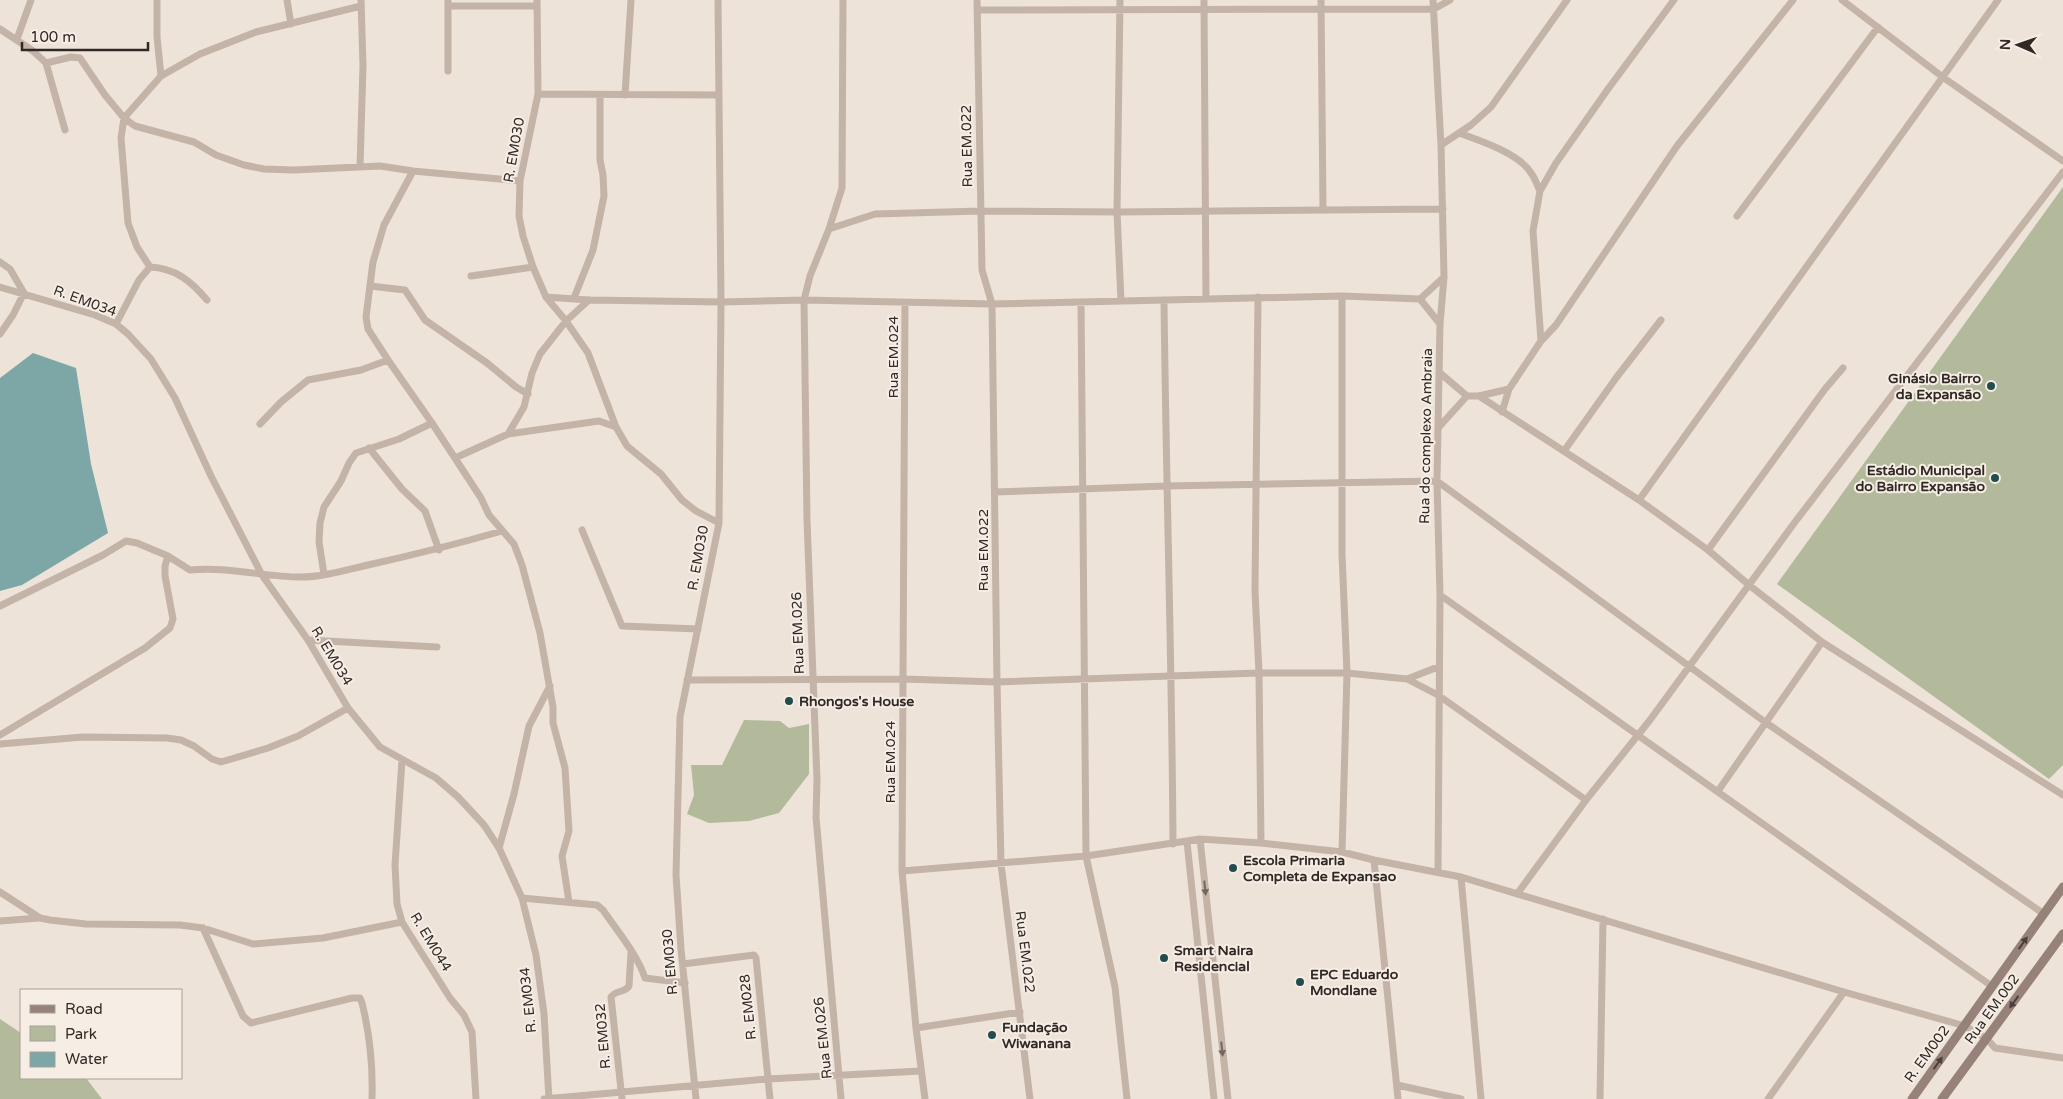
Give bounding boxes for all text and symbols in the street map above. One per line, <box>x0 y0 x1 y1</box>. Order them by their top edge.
scale bar <box>22 20 149 52</box>
north arrow <box>1993 20 2043 70</box>
text: 100 m <box>30 28 76 46</box>
text: N <box>1997 39 2014 50</box>
street label: Rua EM.022 <box>958 105 976 187</box>
street label: R. EM030 <box>500 116 528 184</box>
street label: R. EM034 <box>51 282 119 320</box>
street label: Rua EM.024 <box>885 316 902 398</box>
street label: Rua do complexo Ambraia <box>1416 348 1436 524</box>
place label: Ginásio Bairro da Expansão <box>1888 370 1981 403</box>
marker: Ginásio Bairro da Expansão <box>1985 380 1997 392</box>
place label: Estádio Municipal do Bairro Expansão <box>1855 462 1985 495</box>
marker: Estádio Municipal do Bairro Expansão <box>1989 472 2001 484</box>
street label: Rua EM.022 <box>975 509 992 591</box>
street label: R. EM030 <box>684 524 712 592</box>
street label: Rua EM.026 <box>788 591 808 675</box>
street label: R. EM034 <box>308 623 356 689</box>
place label: Rhongos's House <box>799 693 914 710</box>
marker: Rhongos's House <box>783 695 795 707</box>
street label: Rua EM.024 <box>882 721 899 803</box>
place label: Escola Primaria Completa de Expansao <box>1243 852 1397 885</box>
marker: Escola Primaria Completa de Expansao <box>1227 862 1239 874</box>
one-way arrow <box>1201 880 1209 896</box>
street label: R. EM044 <box>407 909 455 975</box>
street label: Rua EM.022 <box>1012 910 1038 994</box>
street label: R. EM030 <box>659 928 681 996</box>
one-way arrow <box>2018 937 2028 950</box>
place label: Smart Naira Residencial <box>1174 942 1254 975</box>
marker: Smart Naira Residencial <box>1158 952 1170 964</box>
street label: R. EM034 <box>516 966 540 1034</box>
place label: EPC Eduardo Mondlane <box>1310 966 1399 999</box>
street label: Rua EM.002 <box>1961 971 2023 1047</box>
street label: R. EM028 <box>736 973 760 1041</box>
marker: EPC Eduardo Mondlane <box>1294 976 1306 988</box>
legend <box>20 989 182 1079</box>
one-way arrow <box>2008 995 2019 1008</box>
street label: Rua EM.026 <box>810 996 836 1080</box>
text: Road <box>65 1000 103 1018</box>
street label: R. EM032 <box>592 1002 614 1070</box>
place label: Fundação Wiwanana <box>1002 1019 1071 1052</box>
street label: R. EM002 <box>1901 1022 1953 1086</box>
text: Park <box>65 1025 97 1043</box>
marker: Fundação Wiwanana <box>986 1029 998 1041</box>
one-way arrow <box>1218 1042 1226 1058</box>
text: Water <box>65 1050 108 1068</box>
one-way arrow <box>1933 1056 1943 1069</box>

